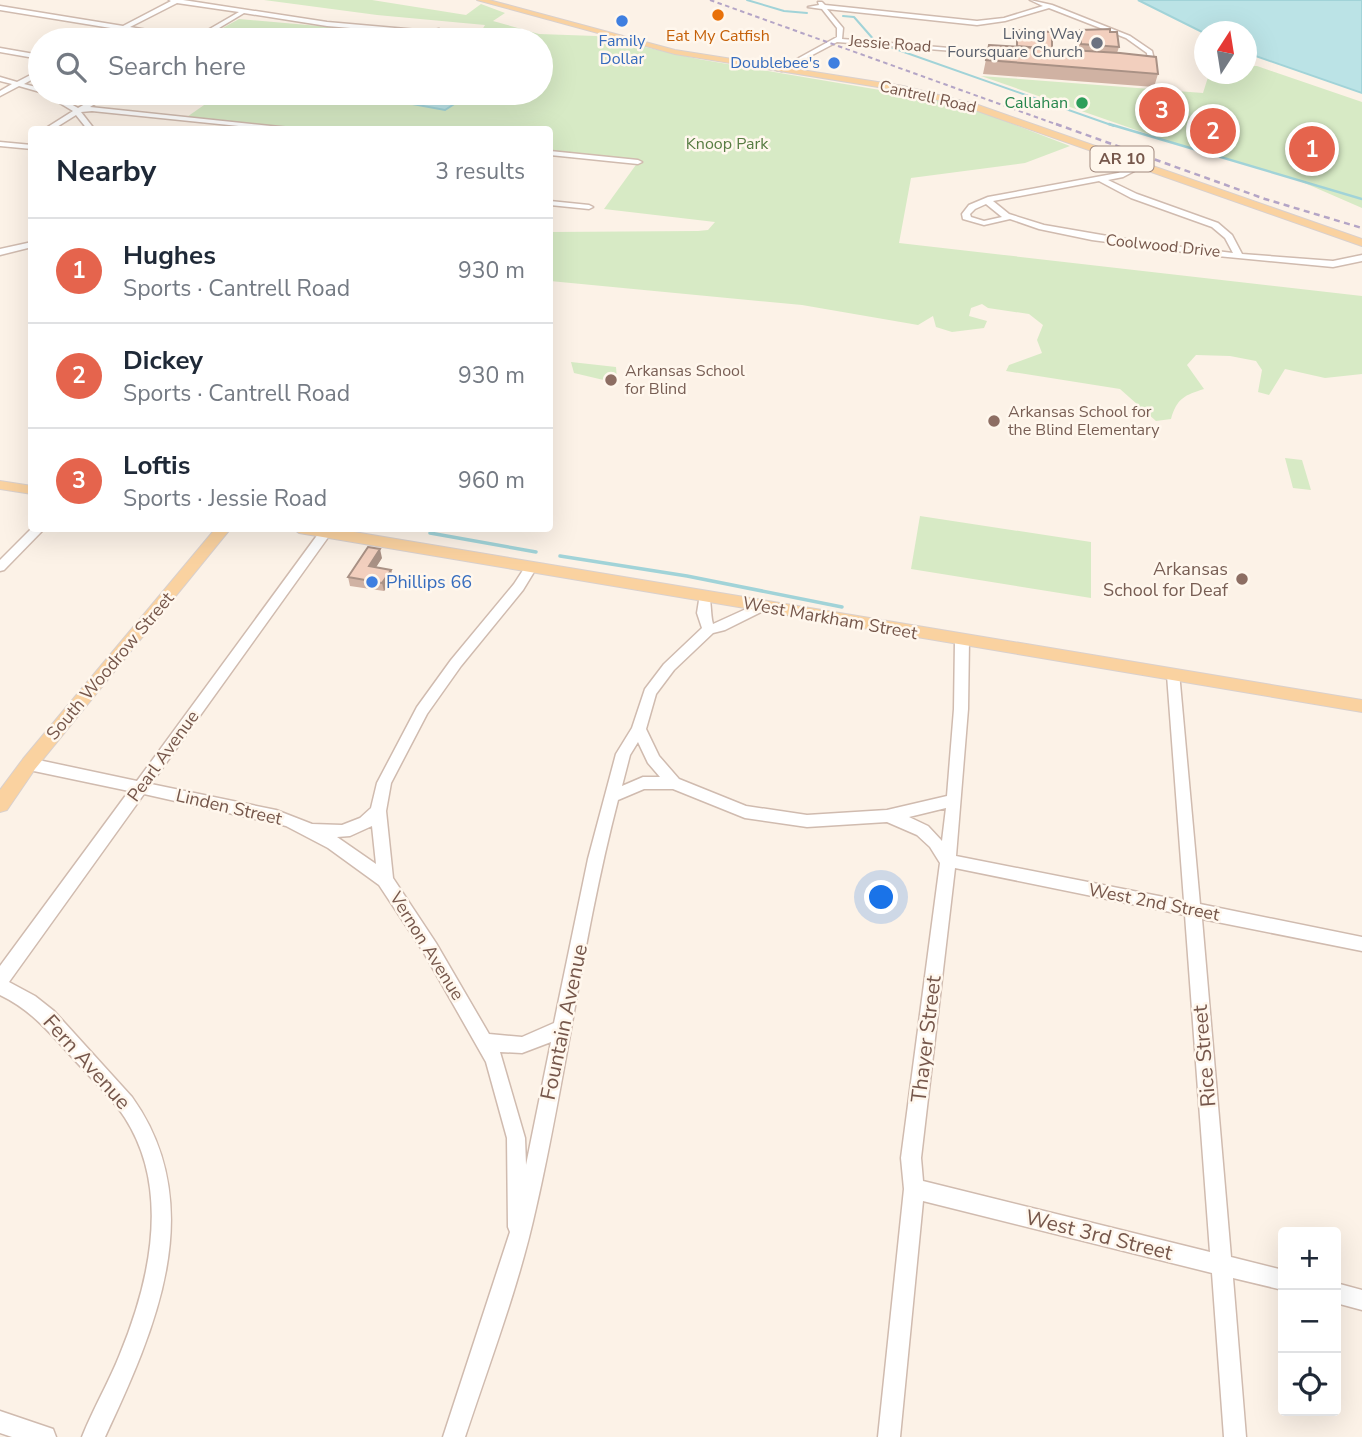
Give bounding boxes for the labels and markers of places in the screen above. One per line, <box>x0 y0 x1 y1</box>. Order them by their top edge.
marker: Eat My Catfish <box>710 7 726 23</box>
marker: Family Dollar <box>614 13 630 29</box>
place label: Living Way Foursquare Church <box>947 23 1084 63</box>
place label: Eat My Catfish <box>666 25 770 47</box>
place label: Family Dollar <box>598 30 646 70</box>
marker: Living Way Foursquare Church <box>1089 35 1105 51</box>
place label: Doublebee's <box>730 52 820 74</box>
marker: Doublebee's <box>826 55 842 71</box>
pin: 3 <box>1139 84 1185 136</box>
place label: Callahan <box>1004 92 1068 114</box>
marker: Callahan <box>1074 95 1090 111</box>
pin: 2 <box>1190 105 1236 157</box>
pin: 1 <box>1289 123 1335 175</box>
place label: Arkansas School for Blind <box>625 360 745 400</box>
marker: Arkansas School for Blind <box>603 372 619 388</box>
place label: Arkansas School for the Blind Elementary <box>1008 401 1160 441</box>
marker: Arkansas School for the Blind Elementary <box>986 413 1002 429</box>
place label: Arkansas School for Deaf <box>1103 557 1229 602</box>
place label: Phillips 66 <box>386 570 472 594</box>
marker: Arkansas School for Deaf <box>1234 571 1250 587</box>
marker: Phillips 66 <box>364 574 380 590</box>

